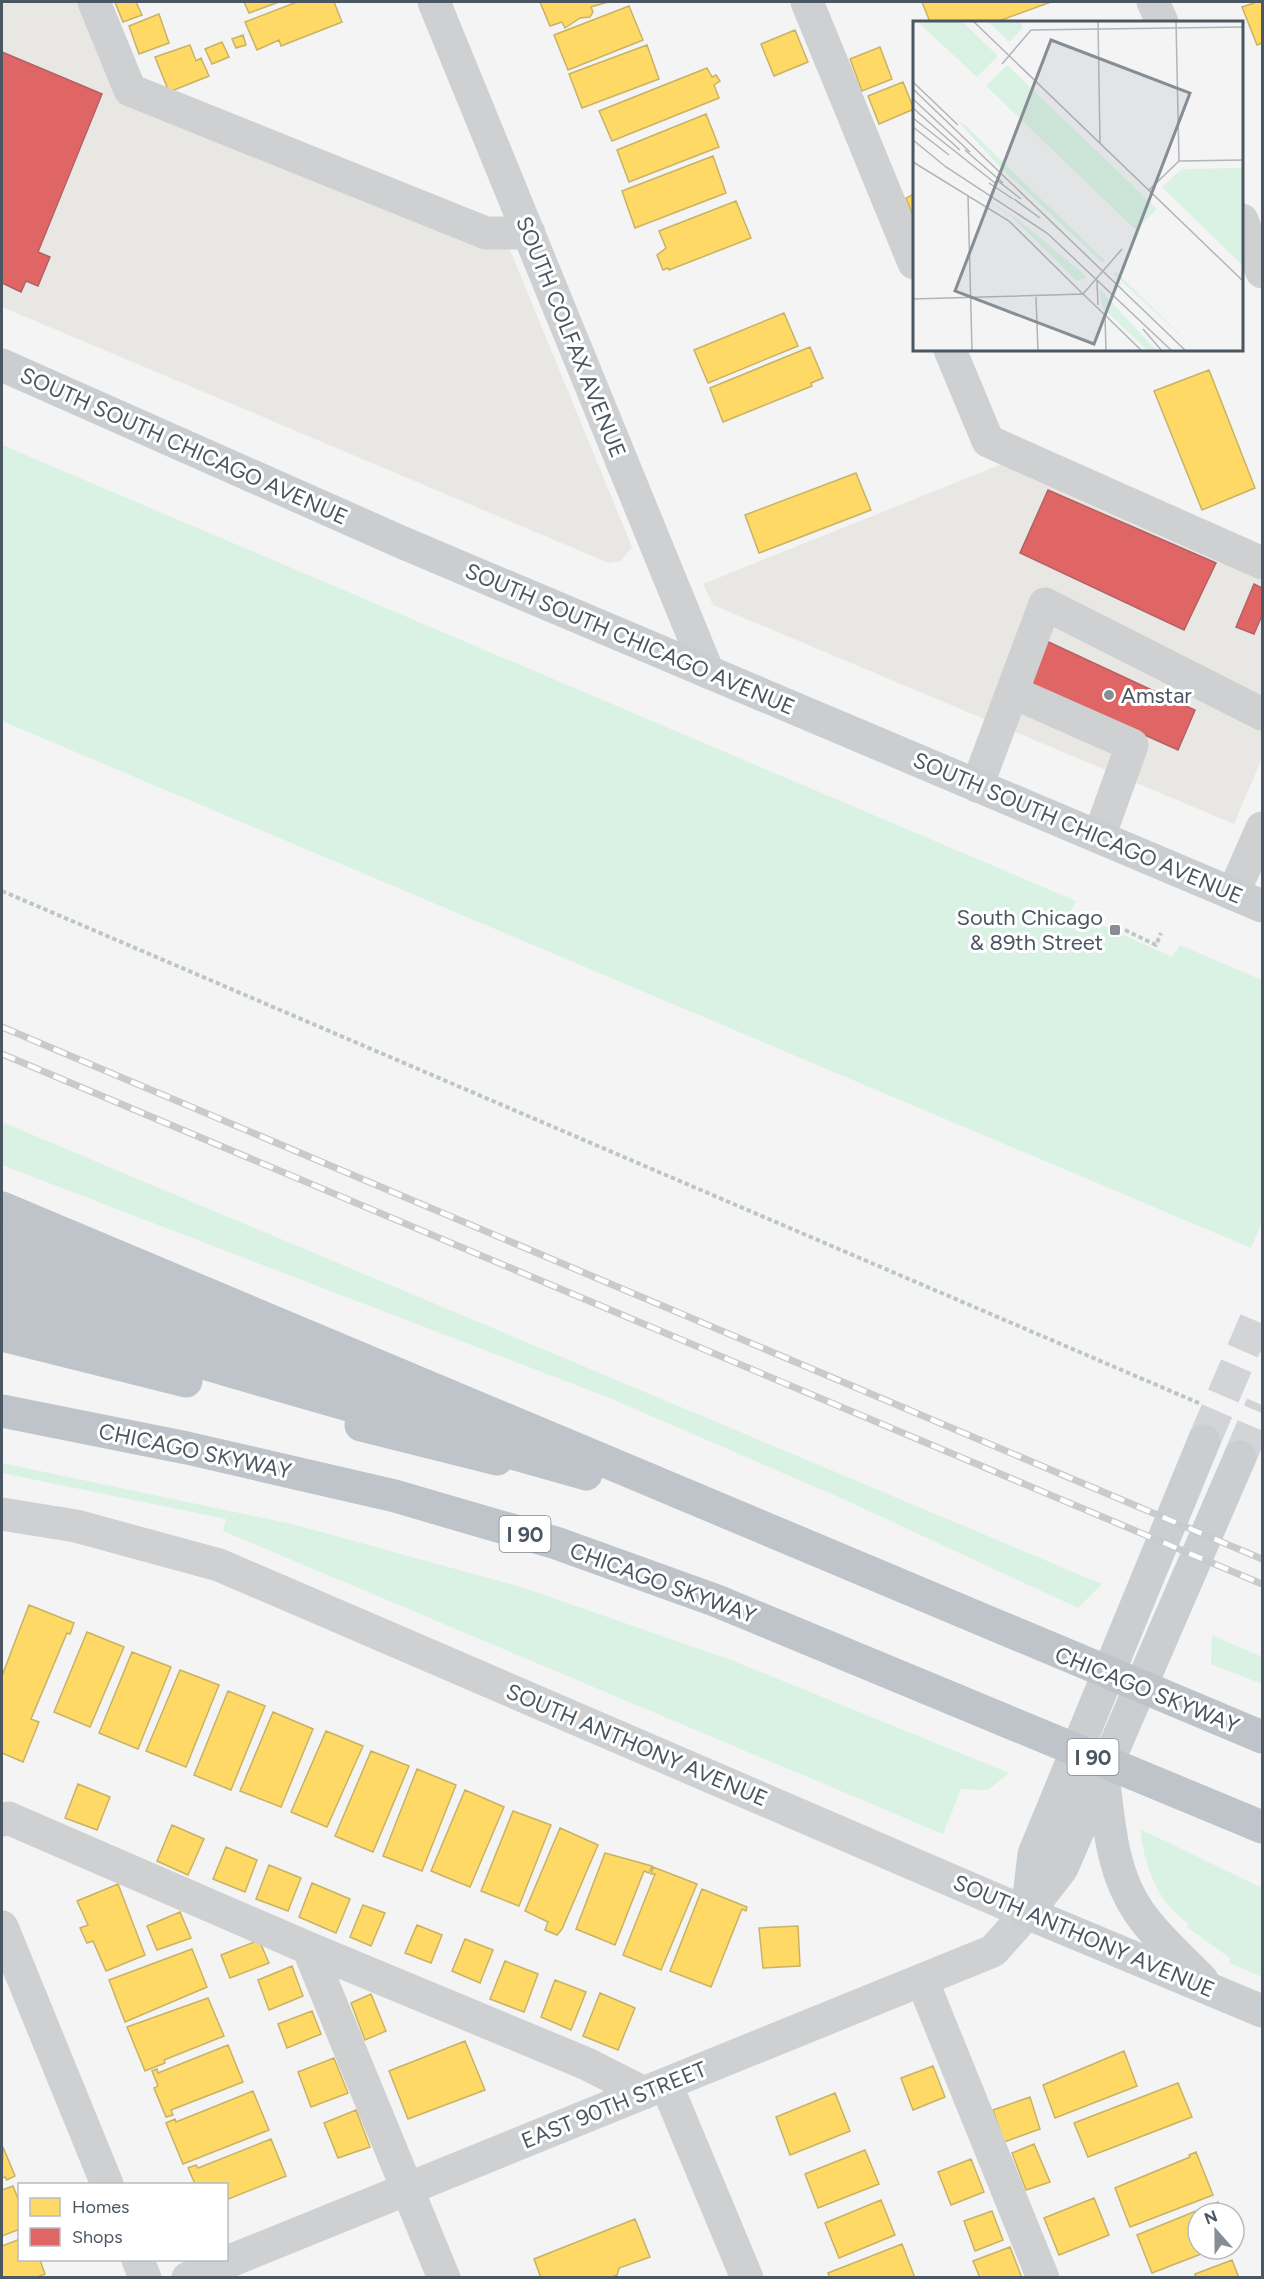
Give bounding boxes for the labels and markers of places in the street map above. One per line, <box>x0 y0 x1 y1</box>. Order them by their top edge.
place label: Amstar <box>1121 682 1192 709</box>
marker: Amstar <box>1102 688 1116 702</box>
place label: South Chicago & 89th Street <box>956 904 1103 956</box>
marker: South Chicago & 89th Street <box>1108 923 1122 937</box>

